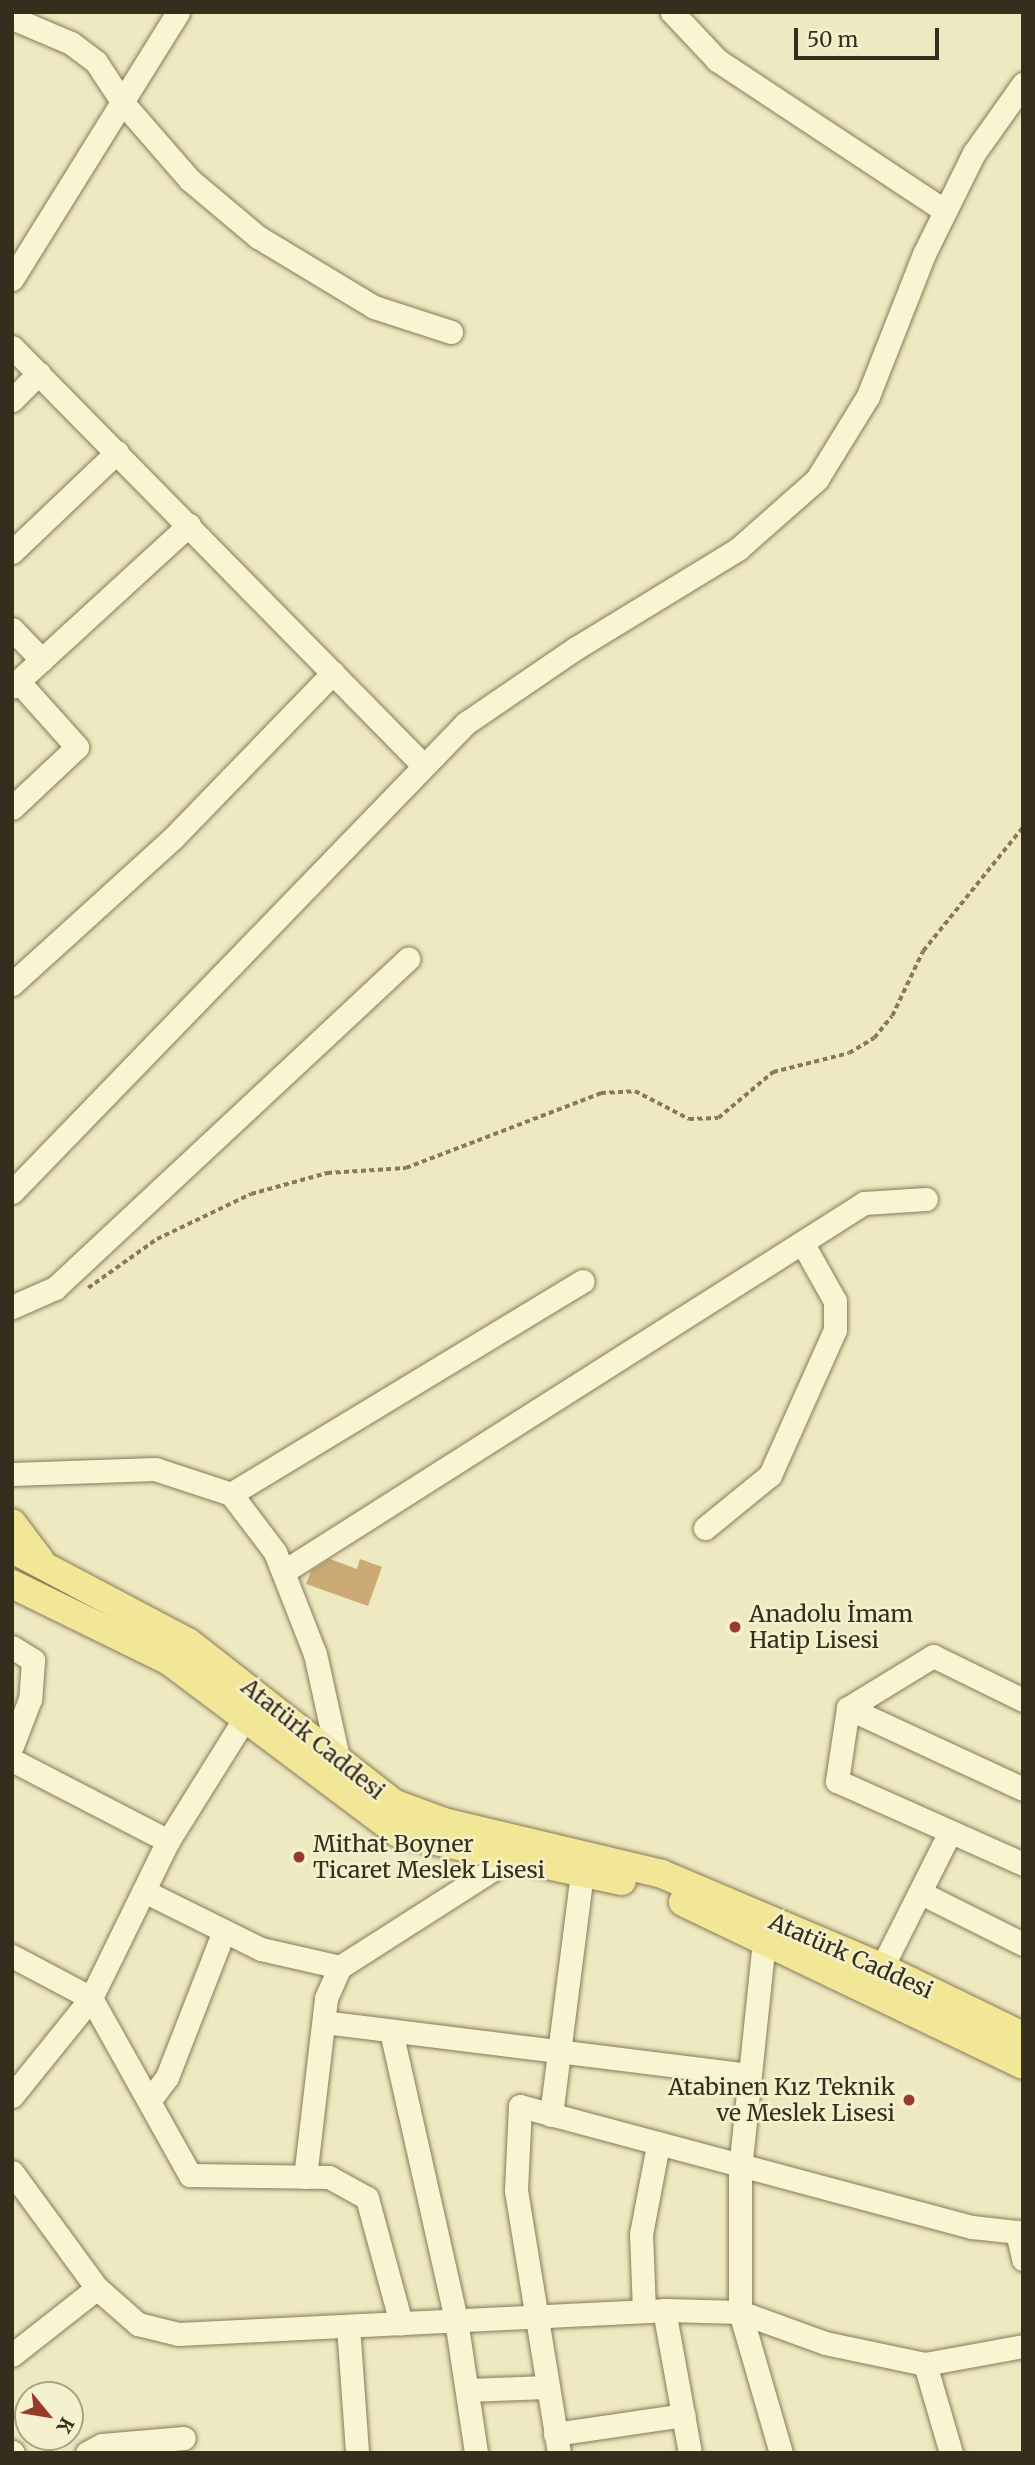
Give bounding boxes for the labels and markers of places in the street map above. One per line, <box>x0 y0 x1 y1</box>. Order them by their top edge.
place label: Anadolu İmam Hatip Lisesi <box>749 1600 913 1654</box>
marker: Anadolu İmam Hatip Lisesi <box>727 1619 743 1635</box>
place label: Mithat Boyner Ticaret Meslek Lisesi <box>313 1830 545 1884</box>
marker: Mithat Boyner Ticaret Meslek Lisesi <box>291 1849 307 1865</box>
place label: Atabinen Kız Teknik ve Meslek Lisesi <box>668 2073 895 2127</box>
marker: Atabinen Kız Teknik ve Meslek Lisesi <box>901 2092 917 2108</box>

